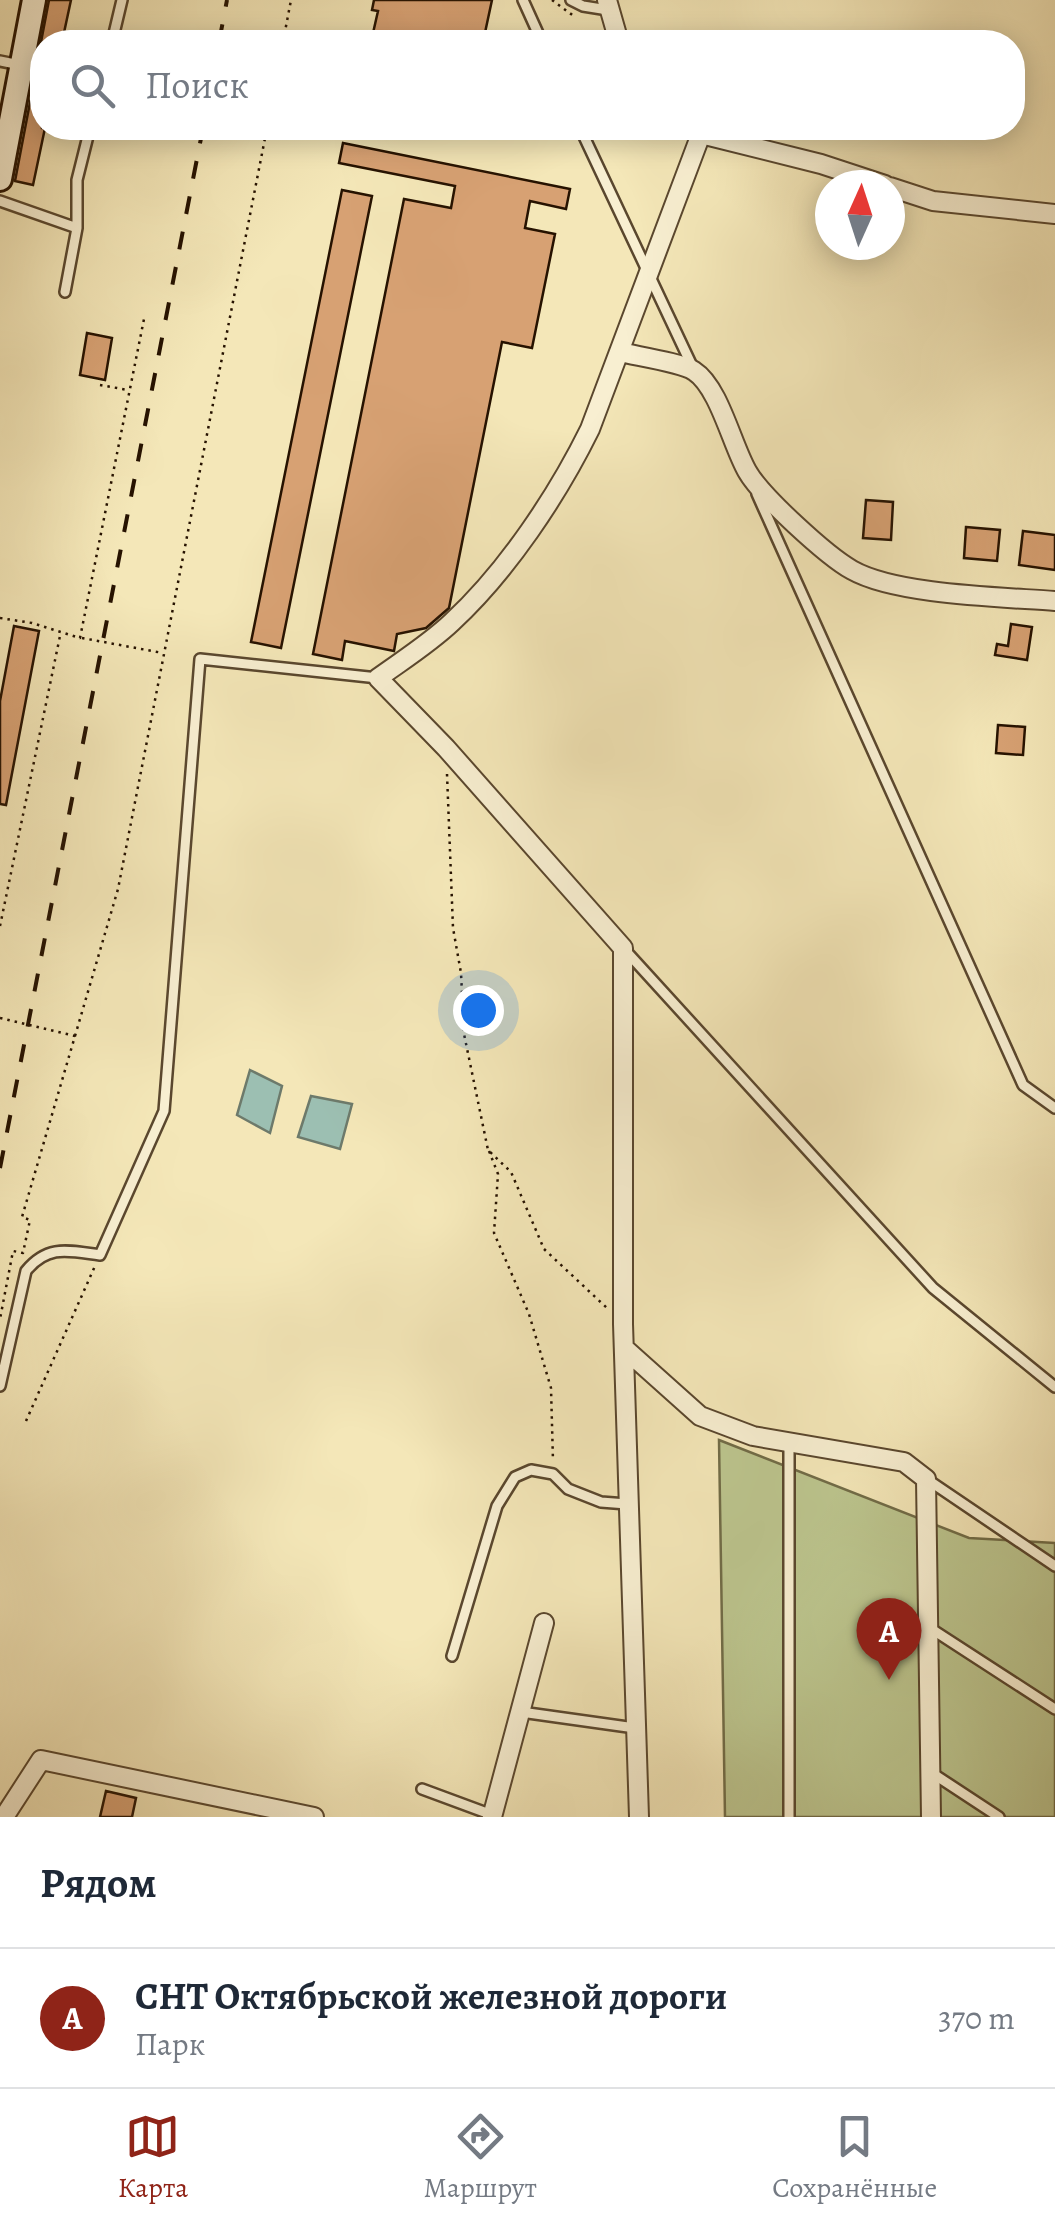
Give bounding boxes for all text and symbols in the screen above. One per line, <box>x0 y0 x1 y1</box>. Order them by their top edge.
search box <box>30 30 1025 140</box>
icon: search <box>65 58 120 113</box>
text: Поиск <box>145 59 249 111</box>
north arrow <box>815 170 905 260</box>
your location <box>453 985 504 1036</box>
pin: A <box>856 1598 922 1680</box>
text: Рядом <box>40 1854 157 1911</box>
text: СНТ Октябрьской железной дороги <box>135 1970 727 2022</box>
text: A <box>62 1996 83 2040</box>
text: 370 m <box>938 1996 1015 2040</box>
text: Парк <box>135 2022 205 2066</box>
tab: Карта <box>118 2109 188 2207</box>
tab: Маршрут <box>424 2109 537 2207</box>
tab: Сохранённые <box>772 2109 937 2207</box>

